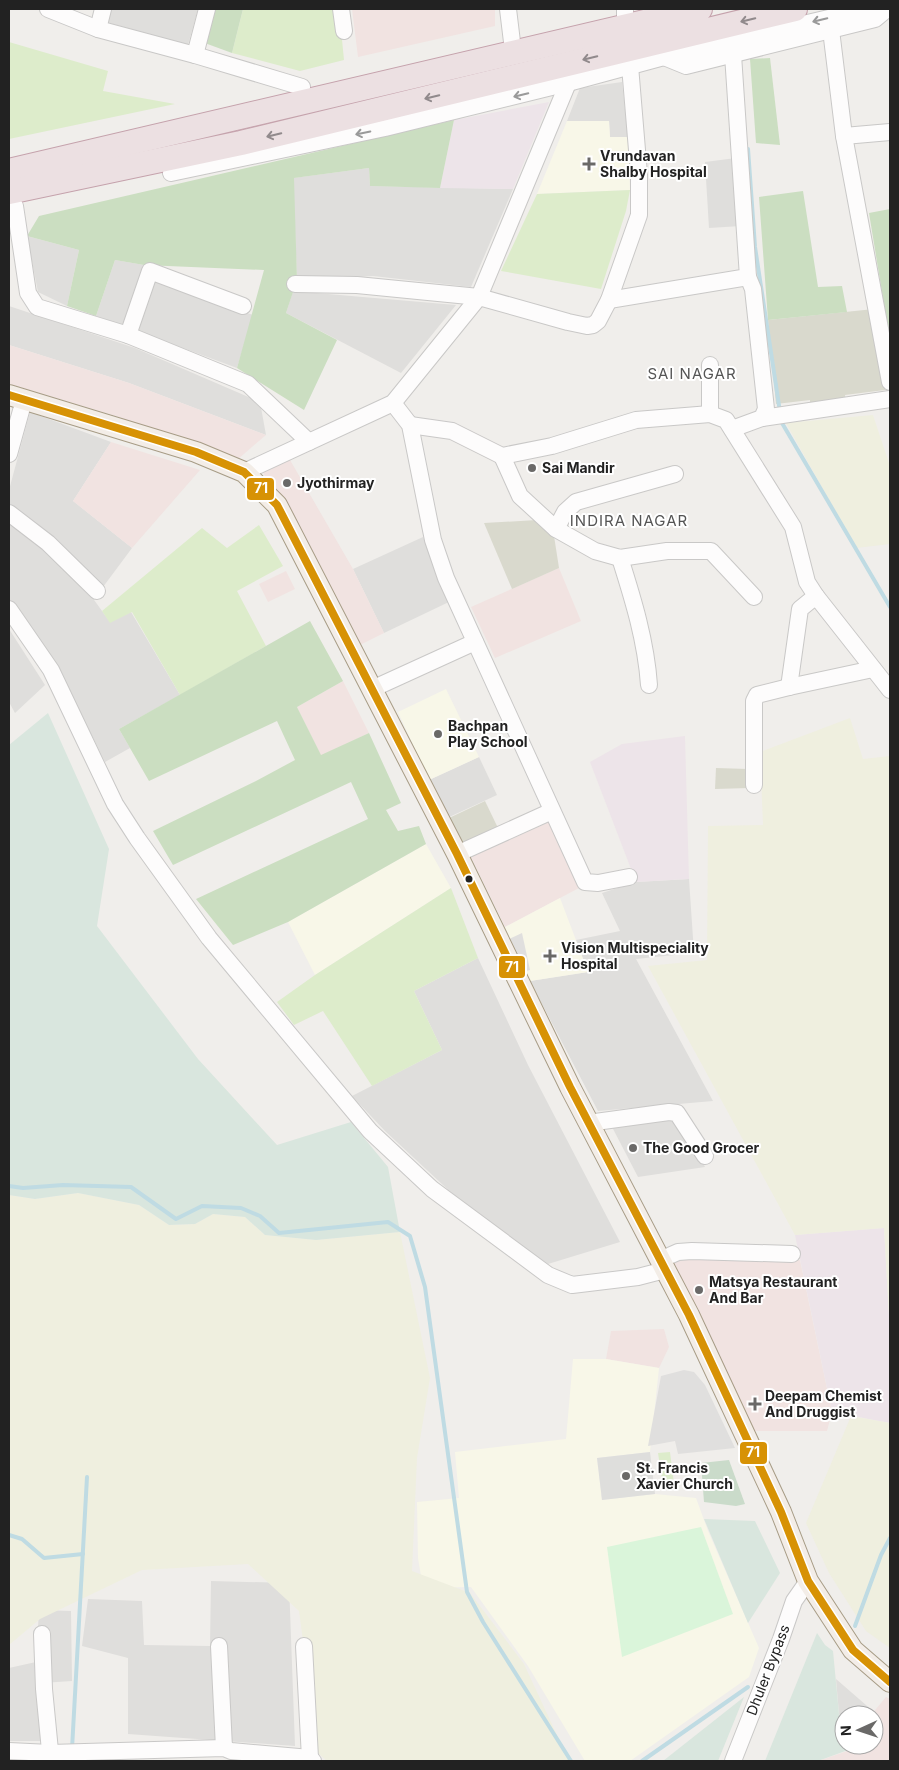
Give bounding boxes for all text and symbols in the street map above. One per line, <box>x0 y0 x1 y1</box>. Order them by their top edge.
one-way arrow <box>740 16 756 25</box>
one-way arrow <box>812 16 828 25</box>
one-way arrow <box>583 54 599 63</box>
one-way arrow <box>513 91 529 100</box>
one-way arrow <box>425 92 441 102</box>
one-way arrow <box>355 129 371 138</box>
one-way arrow <box>267 131 283 140</box>
place label: Vrundavan Shalby Hospital <box>600 147 707 180</box>
marker: Vrundavan Shalby Hospital <box>582 157 596 171</box>
district label: SAI NAGAR <box>647 364 737 383</box>
place label: Sai Mandir <box>542 459 615 476</box>
marker: Sai Mandir <box>526 462 538 474</box>
place label: Jyothirmay <box>297 474 375 491</box>
line badge: 71 <box>246 477 275 501</box>
marker: Jyothirmay <box>281 477 293 489</box>
text: 71 <box>254 479 268 496</box>
district label: INDIRA NAGAR <box>570 511 688 530</box>
place label: Bachpan Play School <box>448 717 528 750</box>
marker: Bachpan Play School <box>432 728 444 740</box>
unlabelled marker <box>464 874 474 884</box>
place label: Vision Multispeciality Hospital <box>561 939 709 972</box>
marker: Vision Multispeciality Hospital <box>543 949 557 963</box>
line badge: 71 <box>498 955 526 979</box>
text: 71 <box>505 958 519 975</box>
place label: The Good Grocer <box>643 1139 760 1156</box>
marker: The Good Grocer <box>627 1142 639 1154</box>
place label: Matsya Restaurant And Bar <box>709 1273 838 1306</box>
marker: Matsya Restaurant And Bar <box>693 1284 705 1296</box>
place label: Deepam Chemist And Druggist <box>765 1387 882 1420</box>
marker: Deepam Chemist And Druggist <box>749 1398 761 1410</box>
line badge: 71 <box>739 1441 768 1465</box>
text: 71 <box>746 1443 760 1460</box>
place label: St. Francis Xavier Church <box>636 1459 733 1492</box>
marker: St. Francis Xavier Church <box>620 1470 632 1482</box>
street label: Dhuler Bypass <box>742 1622 793 1718</box>
north arrow <box>834 1705 884 1755</box>
text: N <box>837 1725 854 1736</box>

